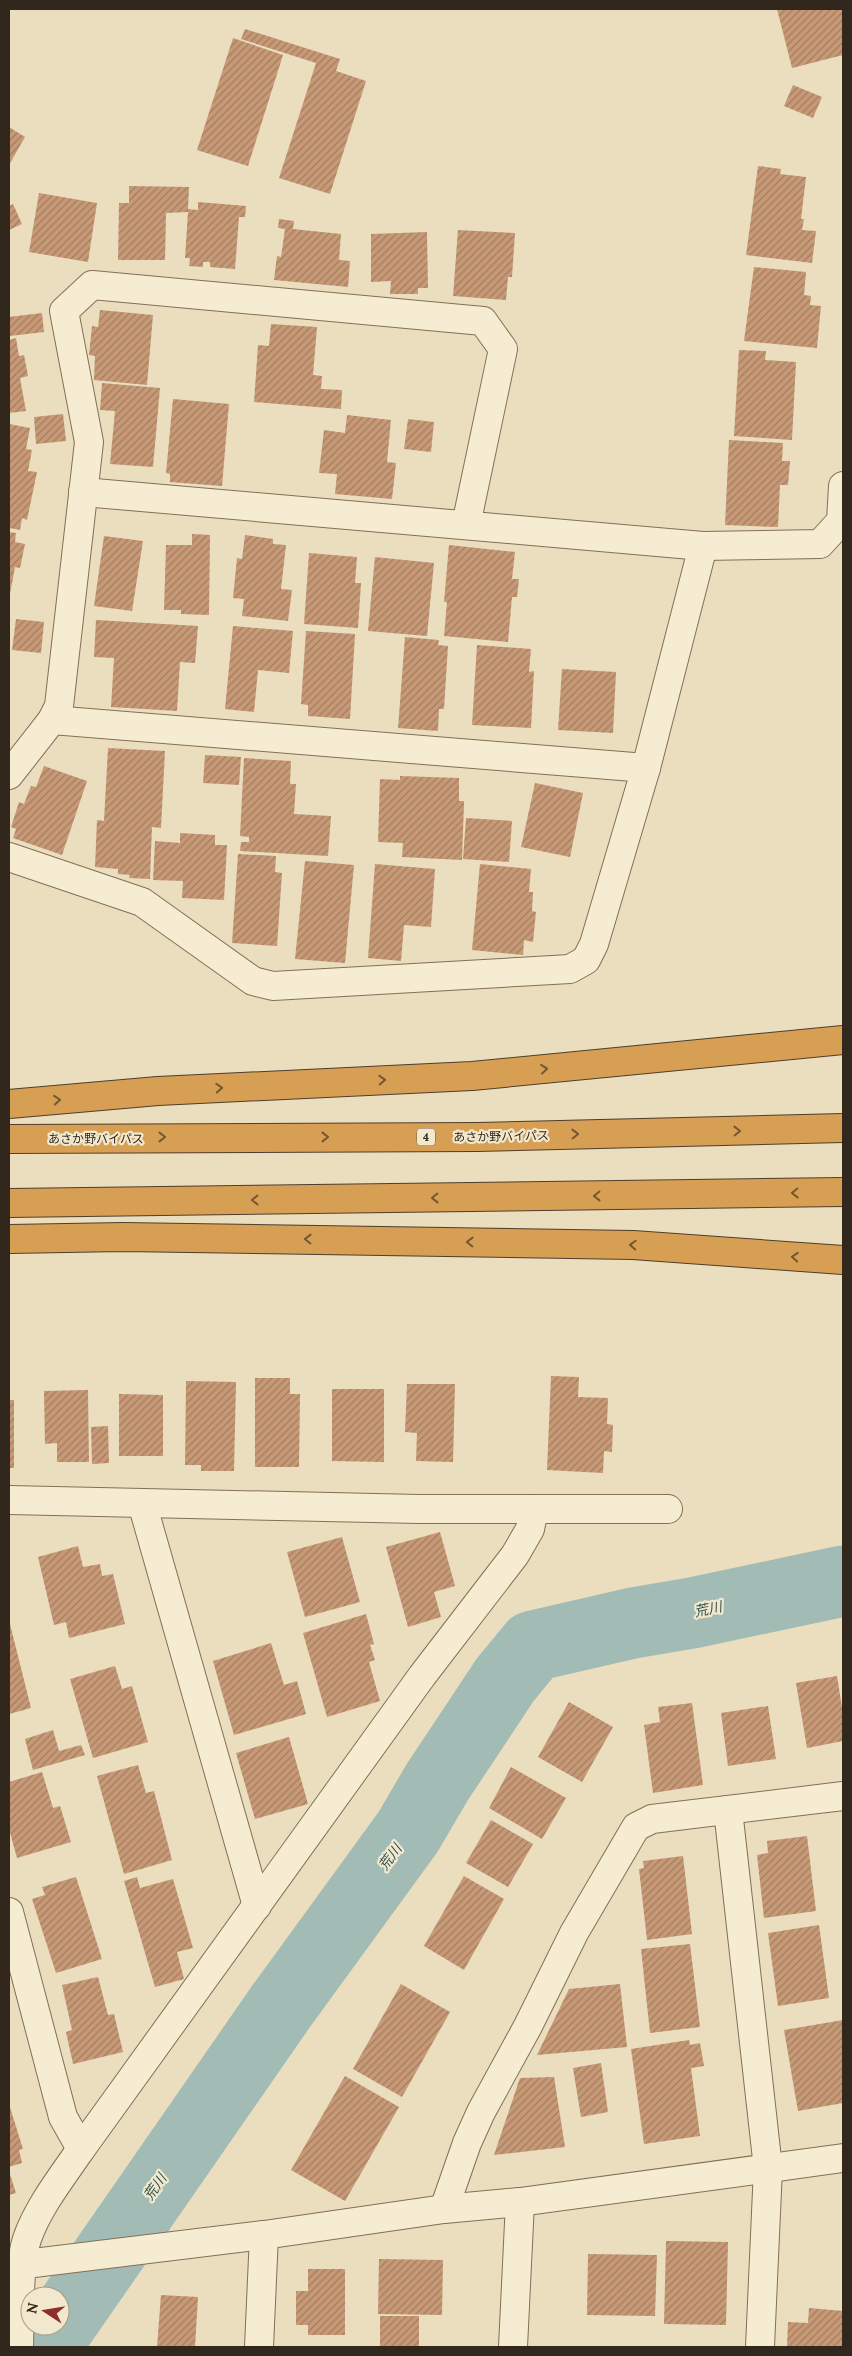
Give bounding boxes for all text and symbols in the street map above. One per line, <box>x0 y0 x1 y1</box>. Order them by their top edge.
one-way arrow <box>540 1064 548 1075</box>
one-way arrow <box>378 1075 386 1086</box>
one-way arrow <box>216 1083 224 1093</box>
one-way arrow <box>54 1095 62 1106</box>
one-way arrow <box>734 1125 742 1136</box>
road number: 4 <box>417 1128 435 1146</box>
street label: あさか野バイパス <box>453 1128 549 1144</box>
one-way arrow <box>571 1129 579 1140</box>
street label: あさか野バイパス <box>48 1131 144 1146</box>
one-way arrow <box>159 1132 167 1142</box>
one-way arrow <box>322 1132 329 1142</box>
one-way arrow <box>790 1188 798 1198</box>
one-way arrow <box>593 1191 601 1202</box>
one-way arrow <box>430 1193 438 1203</box>
one-way arrow <box>250 1195 258 1205</box>
one-way arrow <box>303 1234 311 1244</box>
one-way arrow <box>466 1236 474 1247</box>
one-way arrow <box>628 1240 636 1250</box>
one-way arrow <box>790 1251 798 1262</box>
water label: 荒川 <box>692 1597 726 1621</box>
water label: 荒川 <box>374 1839 407 1874</box>
water label: 荒川 <box>140 2169 172 2204</box>
north arrow <box>20 2286 70 2336</box>
text: N <box>22 2301 42 2315</box>

